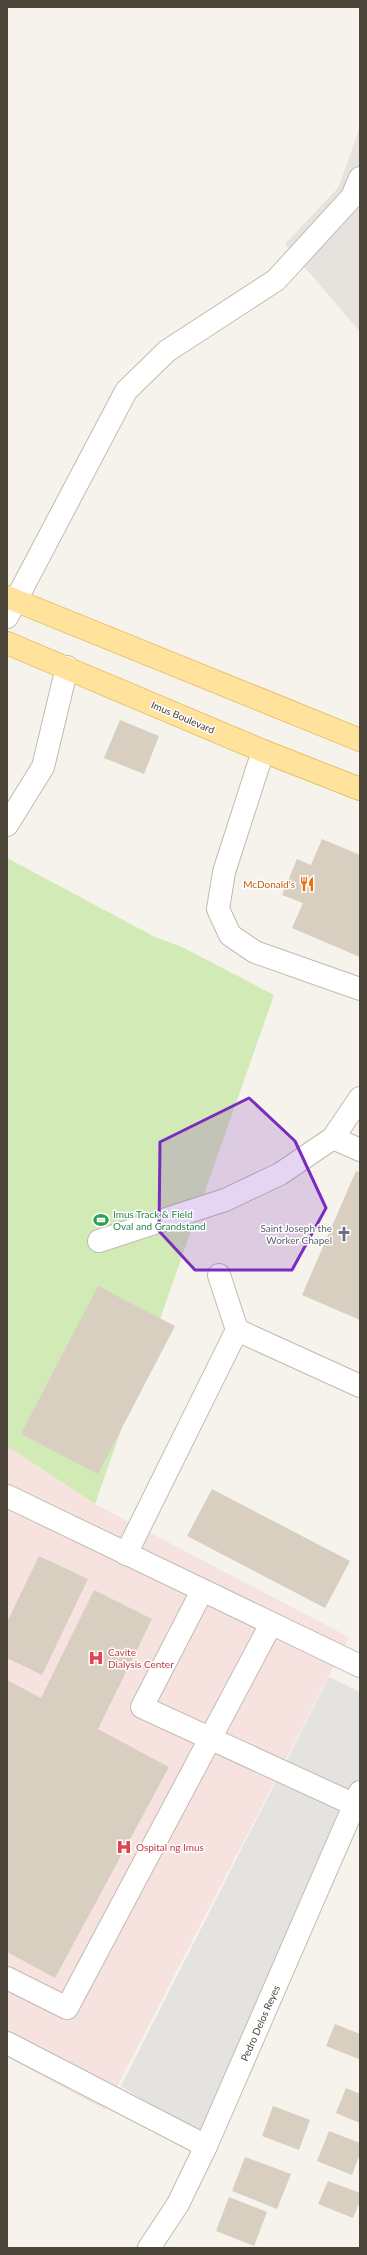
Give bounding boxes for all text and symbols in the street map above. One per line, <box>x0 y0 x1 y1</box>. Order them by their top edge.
street label: Imus Boulevard <box>150 698 216 736</box>
restaurant icon: McDonald's <box>298 875 316 893</box>
place label: McDonald's <box>243 878 295 890</box>
place label: Imus Track & Field Oval and Grandstand <box>113 1208 206 1232</box>
sports icon: Imus Track & Field Oval and Grandstand <box>92 1211 110 1229</box>
place label: Saint Joseph the Worker Chapel <box>260 1222 332 1246</box>
church icon: Saint Joseph the Worker Chapel <box>335 1225 353 1243</box>
place label: Cavite Dialysis Center <box>108 1646 174 1670</box>
hospital icon: Cavite Dialysis Center <box>87 1649 105 1667</box>
hospital icon: Ospital ng Imus <box>115 1838 133 1856</box>
place label: Ospital ng Imus <box>136 1841 204 1853</box>
street label: Pedro Delos Reyes <box>238 1983 282 2063</box>

